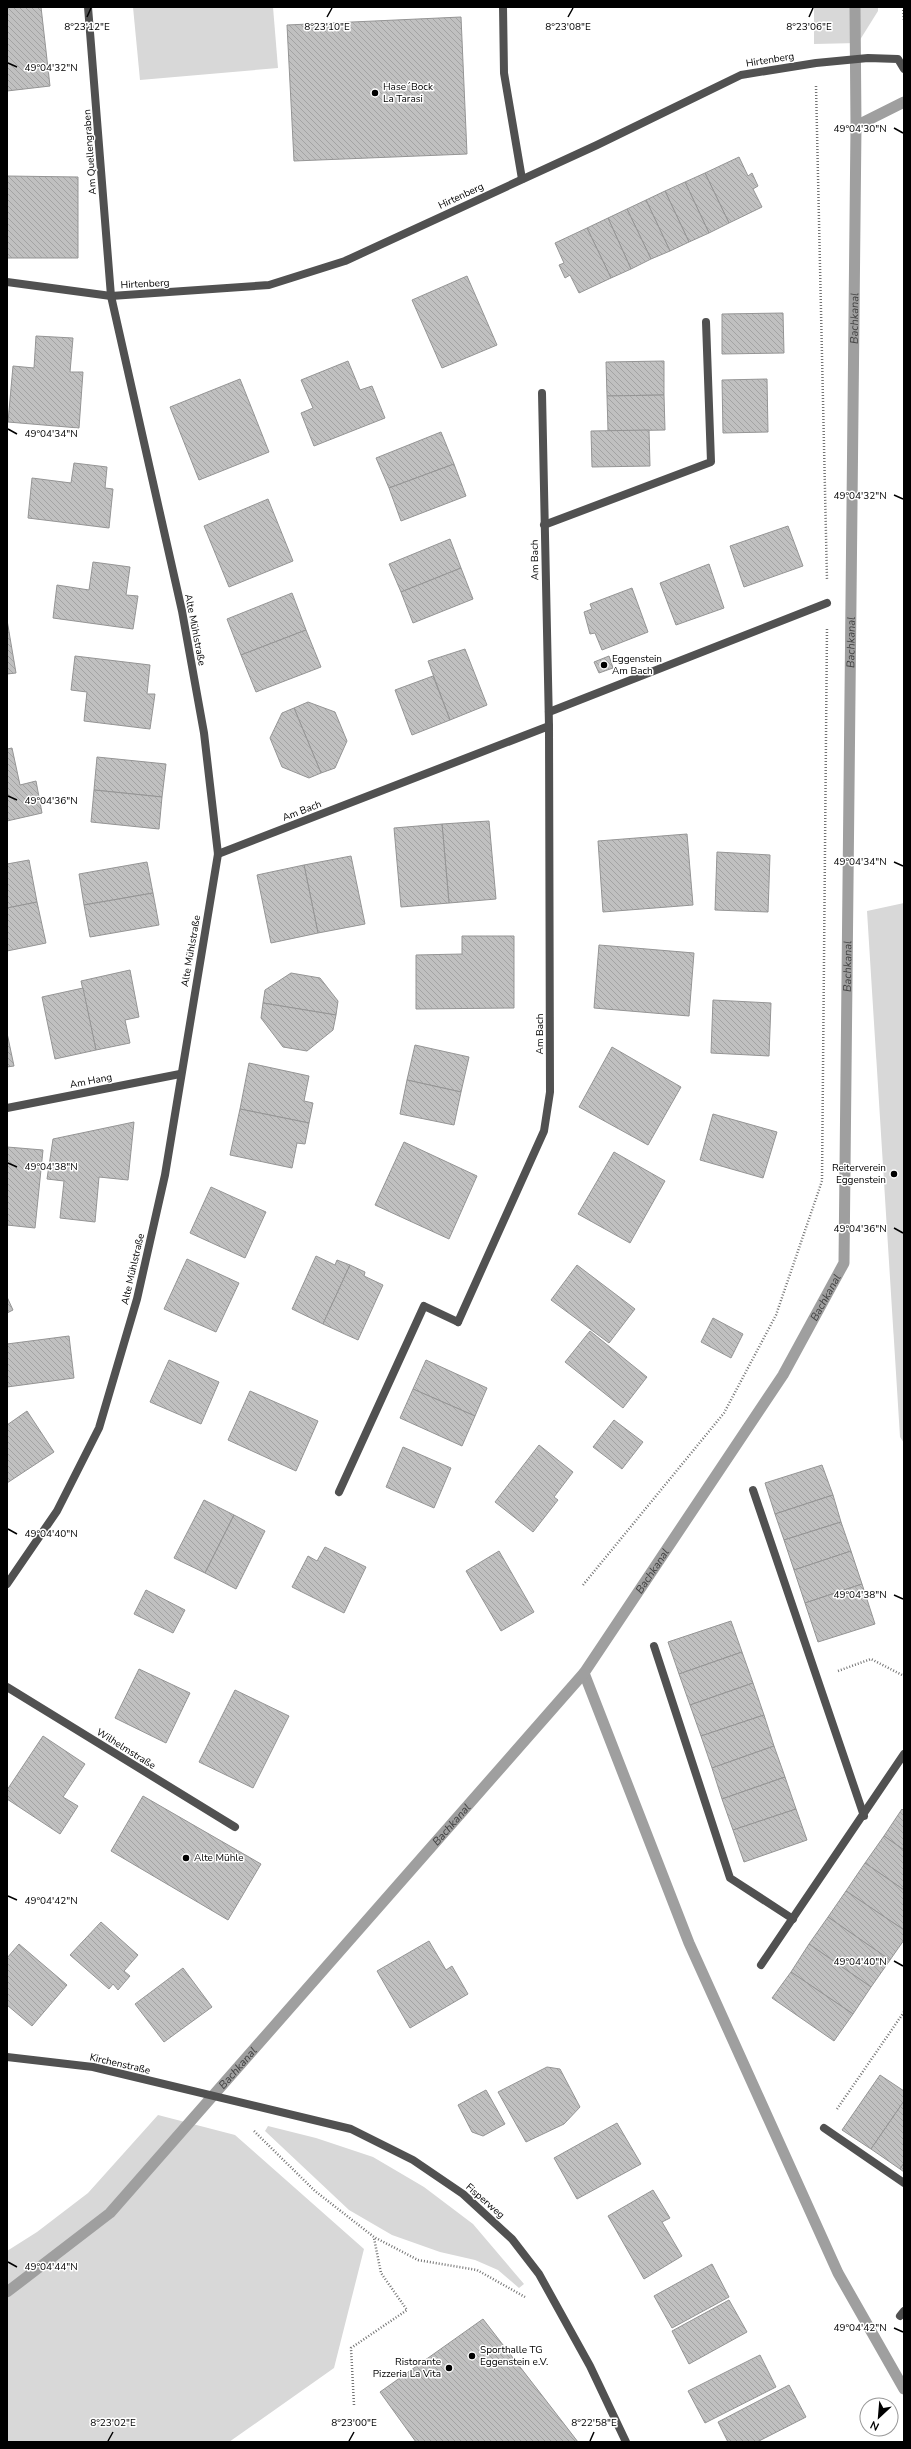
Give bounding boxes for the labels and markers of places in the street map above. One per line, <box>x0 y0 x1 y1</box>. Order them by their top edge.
place label: Hase´Bock La Tarasi <box>383 80 434 106</box>
marker: Hase´Bock La Tarasi <box>370 88 380 98</box>
place label: Eggenstein Am Bach <box>612 652 662 678</box>
marker: Eggenstein Am Bach <box>599 660 609 670</box>
place label: Reiterverein Eggenstein <box>832 1161 886 1187</box>
marker: Reiterverein Eggenstein <box>889 1169 899 1179</box>
place label: Alte Mühle <box>194 1851 244 1865</box>
marker: Alte Mühle <box>181 1853 191 1863</box>
place label: Sporthalle TG Eggenstein e.V. <box>480 2343 548 2369</box>
marker: Sporthalle TG Eggenstein e.V. <box>467 2351 477 2361</box>
place label: Ristorante Pizzeria La Vita <box>373 2355 441 2381</box>
marker: Ristorante Pizzeria La Vita <box>444 2363 454 2373</box>

